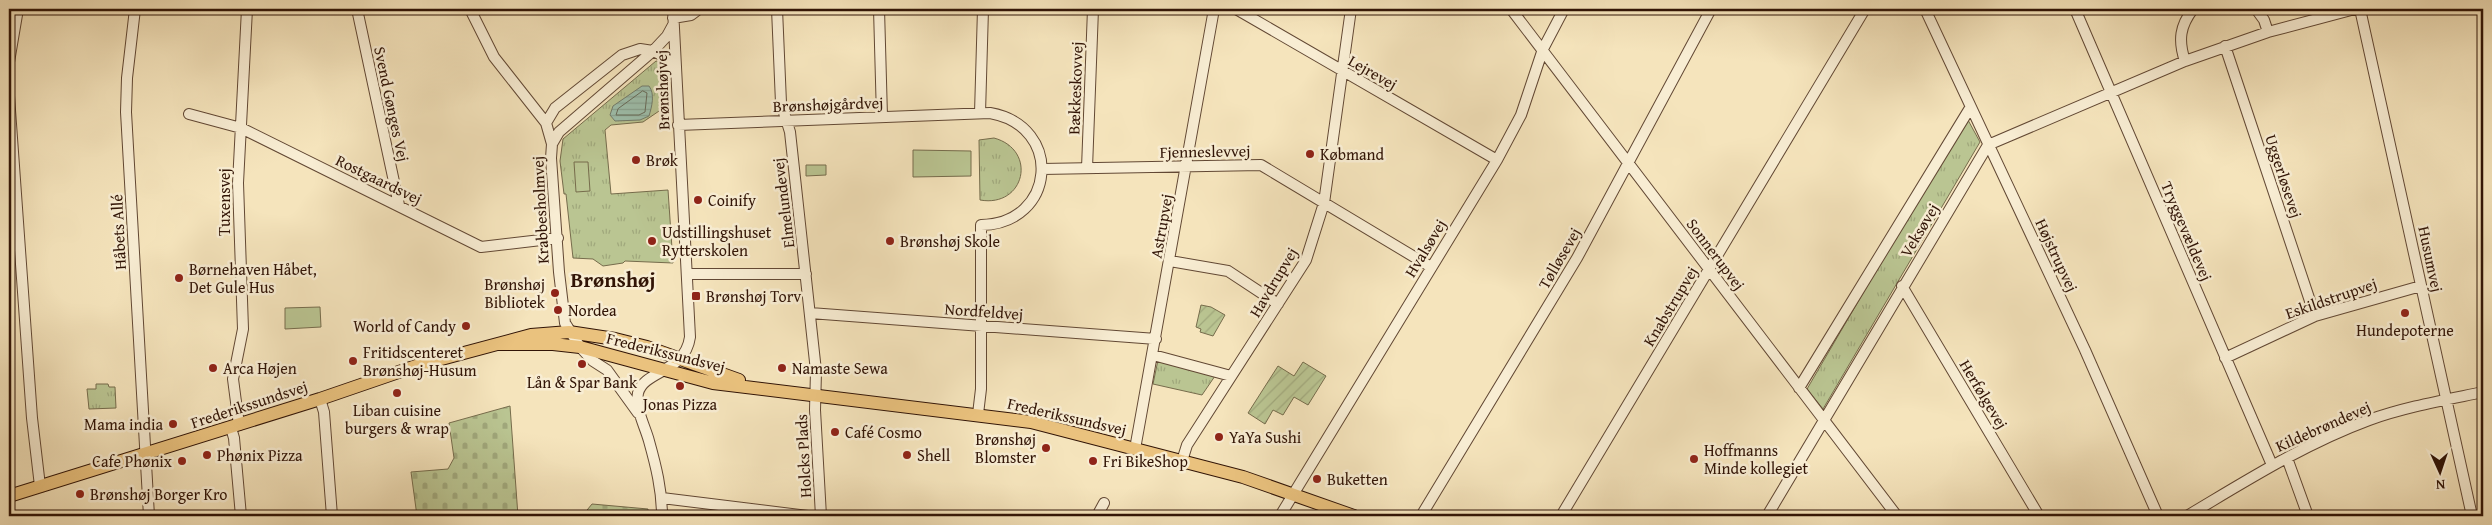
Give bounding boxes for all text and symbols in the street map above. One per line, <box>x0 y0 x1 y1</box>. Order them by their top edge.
street label: Bækkeskovvej <box>1061 41 1089 135</box>
street label: Svend Gønges Vej <box>368 44 416 164</box>
street label: Lejrevej <box>1344 48 1402 96</box>
street label: Brønshøjvej <box>649 50 675 130</box>
street label: Brønshøjgårdvej <box>772 90 884 118</box>
street label: Uggerløsevej <box>2259 131 2309 221</box>
street label: Fjenneslevvej <box>1159 138 1251 164</box>
place label: Købmand <box>1320 142 1385 166</box>
street label: Rostgaardsvej <box>332 148 426 210</box>
place label: Brøk <box>646 148 679 172</box>
marker: Købmand <box>1304 148 1316 160</box>
marker: Brøk <box>630 154 642 166</box>
street label: Krabbesholmvej <box>525 155 555 265</box>
street label: Elmelundevej <box>766 157 800 249</box>
street label: Tuxensvej <box>212 168 236 236</box>
street label: Tryggevældevej <box>2155 177 2219 285</box>
place label: Coinify <box>708 188 756 212</box>
street label: Astrupvej <box>1144 192 1178 260</box>
street label: Håbets Allé <box>104 194 132 270</box>
marker: Coinify <box>692 194 704 206</box>
street label: Veksøvej <box>1894 198 1944 262</box>
street label: Sonnerupvej <box>1681 213 1751 295</box>
street label: Hvalsøvej <box>1398 214 1452 282</box>
street label: Højstrupvej <box>2030 214 2084 296</box>
place label: Udstillingshuset Rytterskolen <box>662 220 772 262</box>
street label: Tølløsevej <box>1532 223 1586 293</box>
street label: Husumvej <box>2412 224 2450 294</box>
place label: Brønshøj Skole <box>900 229 1000 253</box>
marker: Udstillingshuset Rytterskolen <box>646 235 658 247</box>
marker: Brønshøj Skole <box>884 235 896 247</box>
street label: Havdrupvej <box>1243 243 1303 321</box>
place label: Børnehaven Håbet, Det Gule Hus <box>189 257 317 299</box>
street label: Knabstrupvej <box>1637 261 1703 351</box>
district label: Brønshøj <box>570 264 656 295</box>
street label: Eskildstrupvej <box>2282 271 2380 325</box>
marker: Børnehaven Håbet, Det Gule Hus <box>173 272 185 284</box>
place label: Brønshøj Bibliotek <box>484 272 546 314</box>
place label: Brønshøj Torv <box>706 284 801 308</box>
marker: Brønshøj Bibliotek <box>549 287 561 299</box>
marker: Brønshøj Torv <box>690 290 702 302</box>
street label: Nordfeldvej <box>944 296 1024 326</box>
place label: Nordea <box>568 298 617 322</box>
marker: Nordea <box>552 304 564 316</box>
marker: Hundepoterne <box>2399 307 2411 319</box>
place label: World of Candy <box>353 314 456 338</box>
place label: Hundepoterne <box>2356 318 2454 342</box>
marker: World of Candy <box>460 320 472 332</box>
street label: Frederikssundsvej <box>604 326 728 378</box>
place label: Fritidscenteret Brønshøj-Husum <box>363 340 476 382</box>
marker: Fritidscenteret Brønshøj-Husum <box>347 355 359 367</box>
street label: Herfølgevej <box>1954 355 2014 433</box>
place label: Arca Højen <box>223 356 297 380</box>
place label: Namaste Sewa <box>792 356 888 380</box>
marker: Lån & Spar Bank <box>576 358 588 370</box>
marker: Arca Højen <box>207 362 219 374</box>
marker: Namaste Sewa <box>776 362 788 374</box>
place label: Lån & Spar Bank <box>527 370 638 394</box>
street label: Frederikssundsvej <box>187 374 311 434</box>
marker: Jonas Pizza <box>674 380 686 392</box>
marker: Liban cuisine burgers & wrap <box>391 387 403 399</box>
street label: Frederikssundsvej <box>1005 391 1129 441</box>
place label: Jonas Pizza <box>641 392 718 416</box>
street label: Kildebrøndevej <box>2272 394 2374 458</box>
place label: Liban cuisine burgers & wrap <box>345 398 449 440</box>
place label: Mama india <box>84 412 163 436</box>
street label: Holcks Plads <box>789 414 817 498</box>
marker: Mama india <box>167 418 179 430</box>
place label: Café Cosmo <box>845 420 922 444</box>
place label: YaYa Sushi <box>1229 425 1302 449</box>
marker: Café Cosmo <box>829 426 841 438</box>
place label: Brønshøj Blomster <box>975 427 1036 469</box>
marker: YaYa Sushi <box>1213 431 1225 443</box>
place label: Hoffmanns Minde kollegiet <box>1704 438 1809 480</box>
marker: Brønshøj Blomster <box>1040 442 1052 454</box>
place label: Phønix Pizza <box>217 443 303 467</box>
place label: Shell <box>917 443 951 467</box>
north arrow <box>2414 448 2464 498</box>
place label: Cafe Phønix <box>92 449 173 473</box>
marker: Phønix Pizza <box>201 449 213 461</box>
marker: Shell <box>901 449 913 461</box>
place label: Fri BikeShop <box>1103 449 1188 473</box>
marker: Hoffmanns Minde kollegiet <box>1688 453 1700 465</box>
marker: Cafe Phønix <box>176 455 188 467</box>
marker: Fri BikeShop <box>1087 455 1099 467</box>
place label: Buketten <box>1327 467 1388 491</box>
marker: Buketten <box>1311 473 1323 485</box>
text: N <box>2435 475 2446 495</box>
place label: Brønshøj Borger Kro <box>90 482 228 506</box>
marker: Brønshøj Borger Kro <box>74 488 86 500</box>

